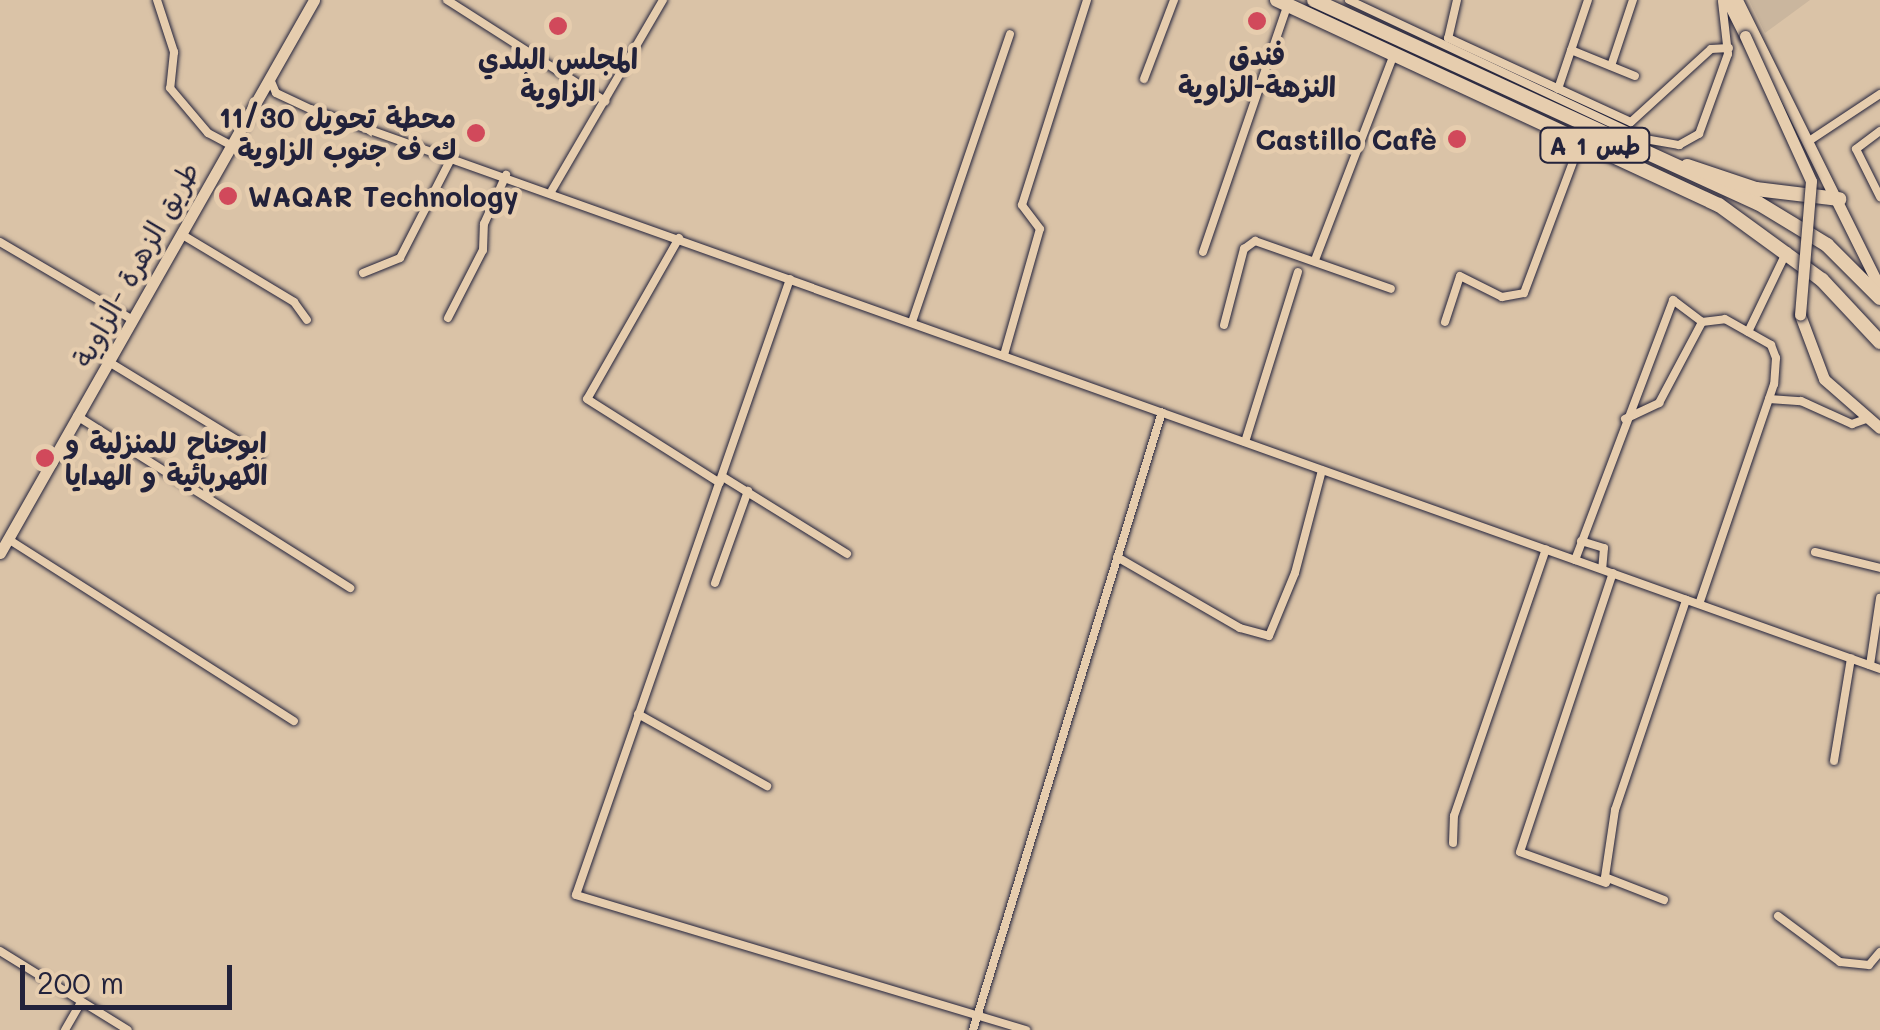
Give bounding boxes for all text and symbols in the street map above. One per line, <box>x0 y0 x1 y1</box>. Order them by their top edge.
marker: فندق النزهة-الزاوية <box>1246 10 1268 32</box>
marker: المجلس البلدي الزاوية <box>547 15 569 37</box>
place label: فندق النزهة-الزاوية <box>1178 37 1336 103</box>
place label: المجلس البلدي الزاوية <box>478 41 638 107</box>
place label: محطة تحويل 11/30 ك ف جنوب الزاوية <box>219 100 456 166</box>
marker: محطة تحويل 11/30 ك ف جنوب الزاوية <box>465 122 487 144</box>
place label: Castillo Cafè <box>1255 122 1437 156</box>
road number: A 1 طس <box>1538 125 1652 165</box>
marker: Castillo Cafè <box>1446 128 1468 150</box>
street label: طريق الزهرة -الزاوية <box>65 156 205 372</box>
place label: WAQAR Technology <box>248 179 519 213</box>
marker: WAQAR Technology <box>217 185 239 207</box>
place label: ابوجناح للمنزلية و الكهربائية و الهدايا <box>65 425 268 491</box>
marker: ابوجناح للمنزلية و الكهربائية و الهدايا <box>34 447 56 469</box>
scale bar <box>25 945 238 1007</box>
text: 200 m <box>37 962 124 1002</box>

